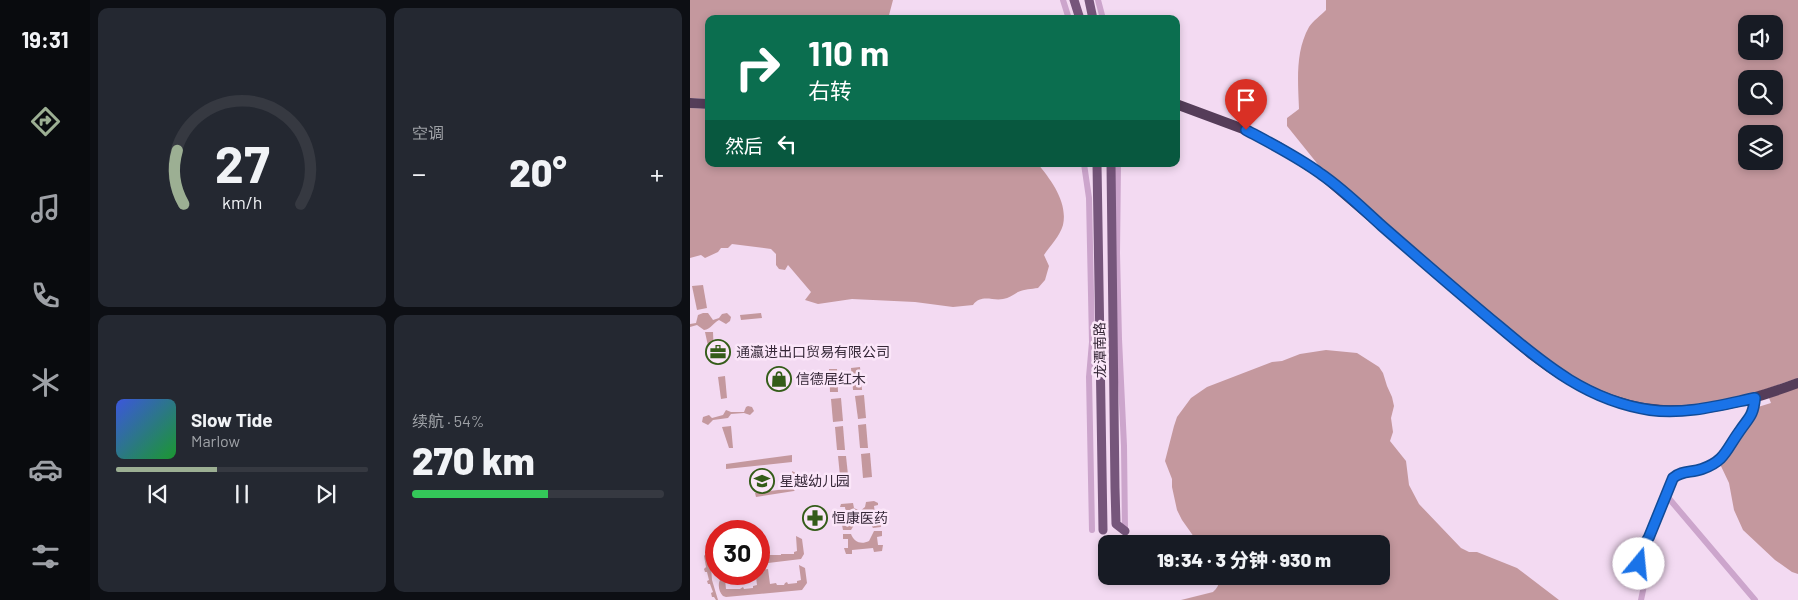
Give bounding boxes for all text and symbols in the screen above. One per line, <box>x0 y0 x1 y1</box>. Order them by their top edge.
map controls <box>1738 15 1783 170</box>
button: sound <box>1738 15 1783 60</box>
text: 19:31 <box>21 26 69 52</box>
text: 110 m <box>808 31 889 73</box>
icon: right <box>725 35 790 100</box>
button: search <box>1738 70 1783 115</box>
text: 右转 <box>808 77 852 103</box>
pin <box>1225 79 1267 130</box>
icon: arrive <box>1232 86 1260 114</box>
icon: directions <box>28 104 63 139</box>
text: 空调 <box>412 123 444 142</box>
button: layers <box>1738 125 1783 170</box>
icon: left <box>773 130 801 158</box>
text: 27 <box>215 131 270 193</box>
text: 然后 <box>725 134 763 157</box>
text: 20° <box>509 149 567 195</box>
text: − <box>412 156 426 190</box>
text: + <box>650 156 664 190</box>
icon: music <box>28 191 63 226</box>
text: km/h <box>222 191 262 213</box>
icon: phone <box>28 278 63 313</box>
street label: 龙潭南路 <box>1091 322 1108 378</box>
office icon: 通瀛进出口贸易有限公司 <box>705 339 731 365</box>
place label: 通瀛进出口贸易有限公司 <box>736 343 890 360</box>
icon: climate <box>28 365 63 400</box>
shop icon: 信德居红木 <box>766 366 792 392</box>
place label: 信德居红木 <box>796 370 866 387</box>
text: Slow Tide <box>191 408 273 431</box>
text: 续航 · 54% <box>412 411 484 430</box>
text: Marlow <box>191 431 240 450</box>
text: 270 km <box>412 437 535 483</box>
icon: car <box>28 452 63 487</box>
school or university icon: 星越幼儿园 <box>749 468 775 494</box>
place label: 星越幼儿园 <box>780 472 850 489</box>
icon: previous <box>144 480 172 508</box>
icon: pause <box>228 480 256 508</box>
icon: next <box>312 480 340 508</box>
pharmacy icon: 恒康医药 <box>802 505 828 531</box>
place label: 恒康医药 <box>832 509 888 526</box>
speed limit sign: 30 <box>705 520 770 585</box>
position arrow <box>1612 537 1664 589</box>
icon: filters <box>28 539 63 574</box>
text: 19:34 · 3 分钟 · 930 m <box>1157 548 1331 571</box>

